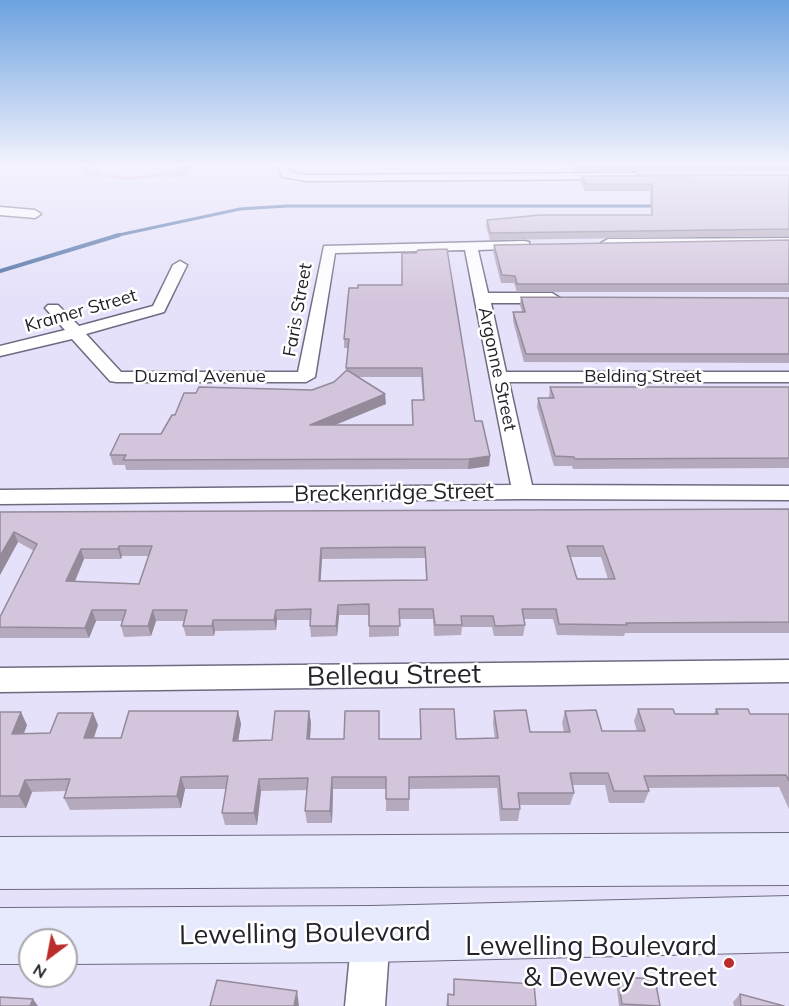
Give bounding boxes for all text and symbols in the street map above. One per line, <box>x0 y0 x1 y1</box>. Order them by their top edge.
street label: Faris Street <box>279 261 317 359</box>
street label: Kramer Street <box>23 285 139 337</box>
street label: Argonne Street <box>473 305 521 433</box>
street label: Duzmal Avenue <box>134 366 266 388</box>
street label: Belding Street <box>584 366 702 388</box>
street label: Breckenridge Street <box>294 478 494 508</box>
street label: Belleau Street <box>307 658 481 694</box>
street label: Lewelling Boulevard <box>179 916 431 952</box>
north arrow <box>18 928 78 988</box>
place label: Lewelling Boulevard & Dewey Street <box>465 931 717 994</box>
marker: Lewelling Boulevard & Dewey Street <box>722 956 736 970</box>
text: N <box>29 960 50 983</box>

